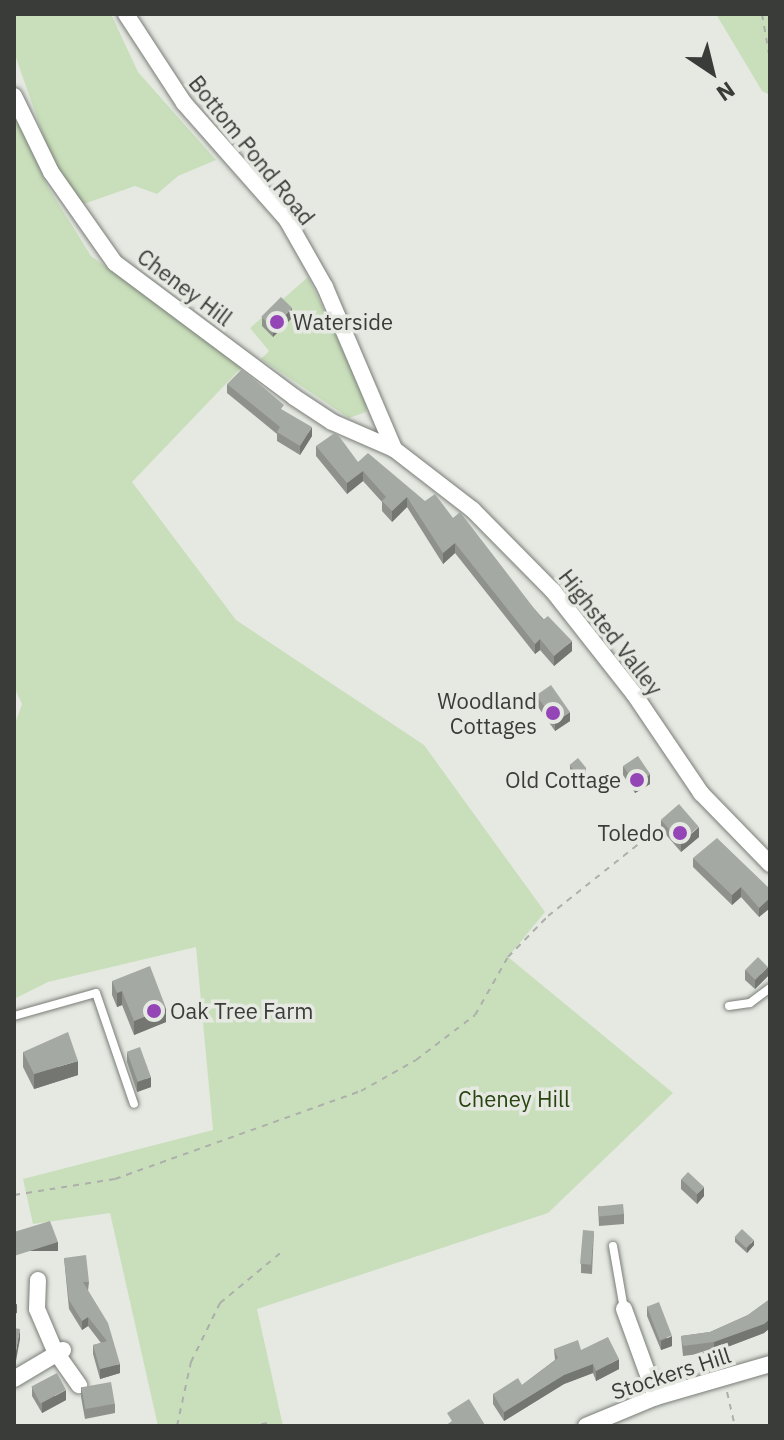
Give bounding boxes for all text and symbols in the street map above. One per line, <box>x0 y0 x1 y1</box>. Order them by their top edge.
north arrow <box>672 32 752 112</box>
street label: Bottom Pond Road <box>184 70 320 230</box>
text: N <box>711 76 741 109</box>
street label: Cheney Hill <box>132 243 238 331</box>
place label: Waterside <box>293 309 393 335</box>
marker: Waterside <box>268 313 286 331</box>
street label: Highsted Valley <box>554 564 668 700</box>
place label: Woodland Cottages <box>437 687 537 738</box>
marker: Woodland Cottages <box>544 704 562 722</box>
place label: Old Cottage <box>505 767 621 793</box>
marker: Old Cottage <box>628 771 646 789</box>
place label: Toledo <box>597 820 664 846</box>
marker: Toledo <box>671 824 689 842</box>
place label: Oak Tree Farm <box>170 998 313 1024</box>
marker: Oak Tree Farm <box>145 1002 163 1020</box>
park label: Cheney Hill <box>458 1086 570 1112</box>
street label: Stockers Hill <box>608 1341 734 1405</box>

